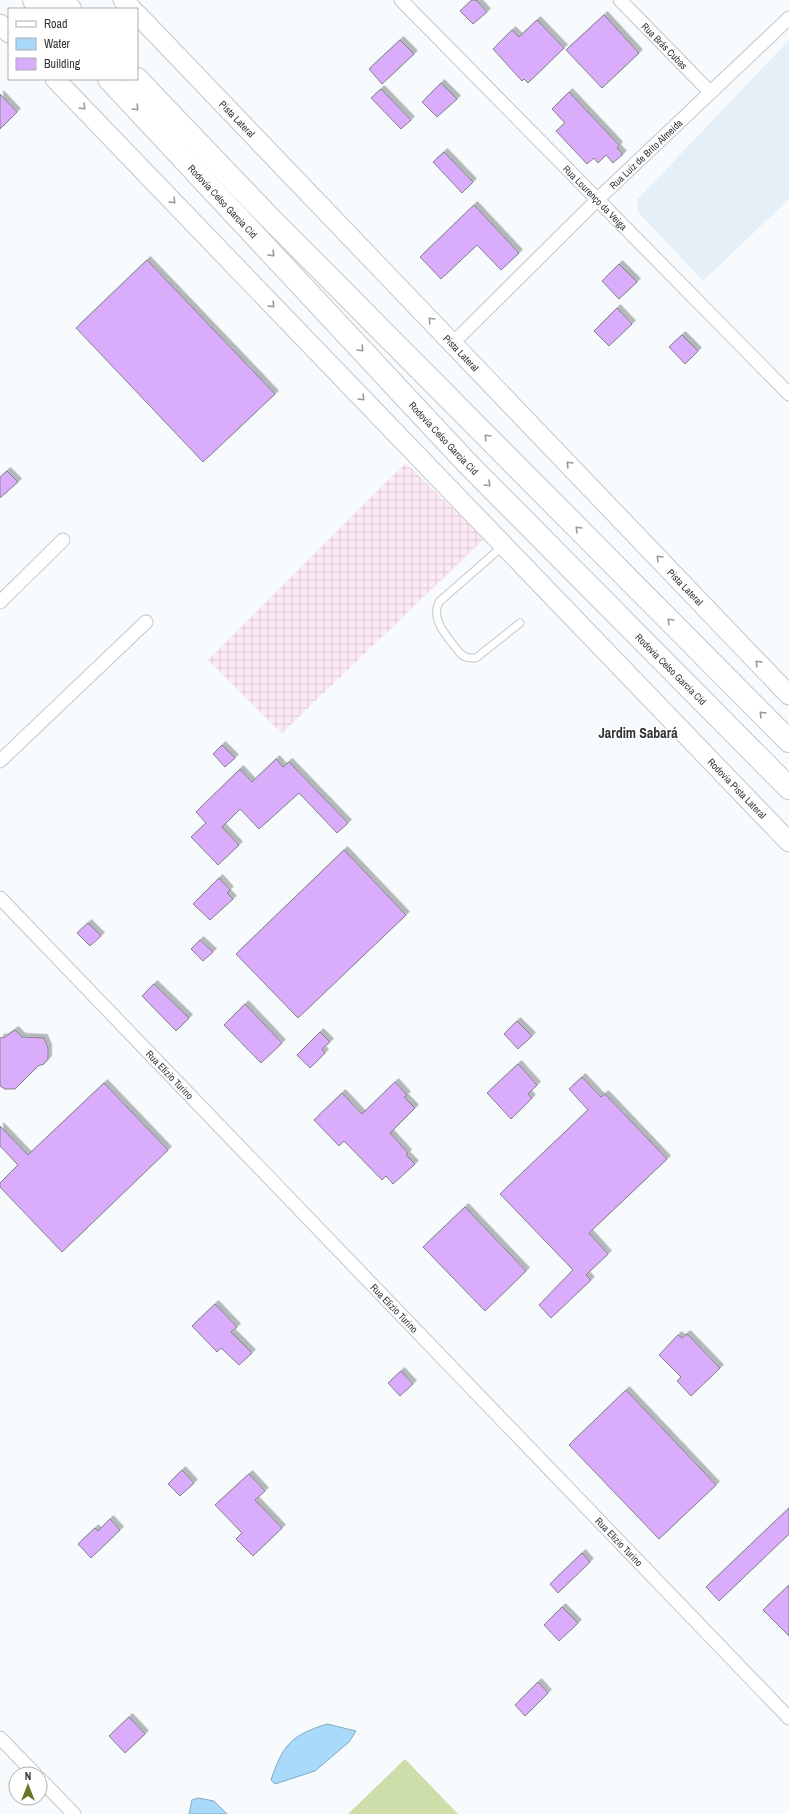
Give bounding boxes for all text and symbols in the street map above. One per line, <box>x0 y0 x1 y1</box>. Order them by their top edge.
legend <box>8 8 138 80</box>
text: Road <box>44 16 68 32</box>
street label: Rua Brás Cubas <box>639 20 690 72</box>
text: Water <box>44 36 71 52</box>
text: Building <box>44 56 81 72</box>
street label: Pista Lateral <box>216 98 258 140</box>
one-way arrow <box>78 102 85 110</box>
one-way arrow <box>131 103 138 110</box>
street label: Rua Luiz de Brito Almeida <box>607 116 686 192</box>
street label: Rodovia Celso Garcia Cid <box>185 162 260 241</box>
street label: Rua Lourenço da Veiga <box>560 162 630 233</box>
one-way arrow <box>168 196 176 204</box>
one-way arrow <box>267 249 275 257</box>
one-way arrow <box>268 300 275 308</box>
one-way arrow <box>428 317 436 325</box>
street label: Pista Lateral <box>440 332 482 374</box>
one-way arrow <box>356 344 364 352</box>
one-way arrow <box>358 393 365 401</box>
street label: Rodovia Celso Garcia Cid <box>406 399 481 478</box>
one-way arrow <box>484 434 492 442</box>
one-way arrow <box>566 461 574 469</box>
one-way arrow <box>483 479 491 487</box>
one-way arrow <box>576 526 583 534</box>
one-way arrow <box>656 555 664 563</box>
street label: Pista Lateral <box>664 566 706 608</box>
one-way arrow <box>667 618 675 626</box>
street label: Rodovia Celso Garcia Cid <box>632 631 709 708</box>
one-way arrow <box>755 660 763 668</box>
one-way arrow <box>759 711 766 719</box>
district label: Jardim Sabará <box>598 724 678 742</box>
street label: Rodovia Pista Lateral <box>705 756 769 822</box>
street label: Rua Elizio Turino <box>143 1048 196 1102</box>
street label: Rua Elizio Turino <box>368 1281 421 1336</box>
street label: Rua Elizio Turino <box>592 1515 646 1569</box>
north arrow <box>8 1766 48 1806</box>
text: N <box>25 1769 31 1783</box>

